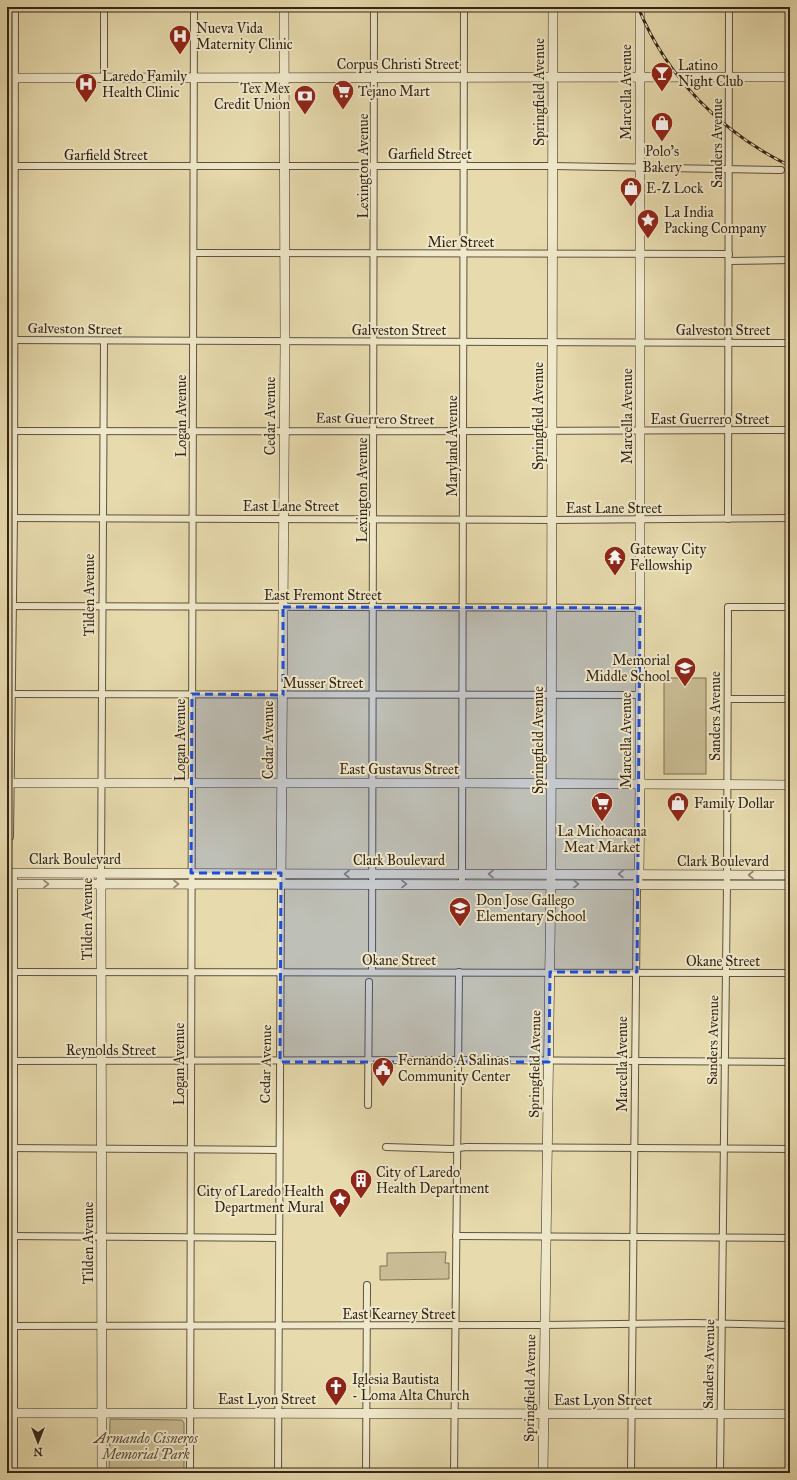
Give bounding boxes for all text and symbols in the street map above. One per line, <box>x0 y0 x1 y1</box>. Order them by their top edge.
place label: Nueva Vida Maternity Clinic <box>196 20 293 53</box>
hospital icon: Nueva Vida Maternity Clinic <box>167 23 193 56</box>
street label: Springfield Avenue <box>531 38 548 146</box>
street label: Marcella Avenue <box>618 44 635 140</box>
street label: Corpus Christi Street <box>337 56 459 73</box>
place label: Latino Night Club <box>678 57 744 90</box>
bar icon: Latino Night Club <box>649 60 675 93</box>
place label: Laredo Family Health Clinic <box>102 68 187 101</box>
hospital icon: Laredo Family Health Clinic <box>73 71 99 104</box>
supermarket icon: Tejano Mart <box>330 78 356 111</box>
place label: Tex Mex Credit Union <box>214 80 291 113</box>
bank icon: Tex Mex Credit Union <box>292 83 318 116</box>
place label: Tejano Mart <box>358 83 430 100</box>
street label: Sanders Avenue <box>709 98 726 188</box>
shop icon: Polo's Bakery <box>649 110 675 143</box>
street label: Lexington Avenue <box>355 113 372 219</box>
place label: Polo's Bakery <box>642 143 682 176</box>
street label: Garfield Street <box>388 146 472 163</box>
street label: Garfield Street <box>64 147 148 164</box>
shop icon: E-Z Lock <box>618 175 644 208</box>
place label: E-Z Lock <box>646 180 704 197</box>
place label: La India Packing Company <box>664 204 767 237</box>
place icon: La India Packing Company <box>635 207 661 240</box>
street label: Mier Street <box>427 234 495 251</box>
street label: Galveston Street <box>27 320 123 338</box>
street label: Galveston Street <box>352 322 446 339</box>
street label: Galveston Street <box>676 322 770 339</box>
street label: Springfield Avenue <box>530 362 547 470</box>
street label: Marcella Avenue <box>619 368 636 464</box>
street label: Logan Avenue <box>173 375 190 457</box>
street label: Cedar Avenue <box>262 377 279 455</box>
street label: Maryland Avenue <box>444 395 461 497</box>
street label: East Guerrero Street <box>315 409 435 429</box>
street label: East Guerrero Street <box>651 411 769 428</box>
street label: Lexington Avenue <box>354 437 371 543</box>
street label: East Lane Street <box>243 498 339 515</box>
street label: East Lane Street <box>566 500 662 517</box>
place label: Gateway City Fellowship <box>630 541 707 574</box>
temple icon: Gateway City Fellowship <box>602 544 628 577</box>
street label: Tilden Avenue <box>81 554 98 636</box>
street label: East Fremont Street <box>264 587 382 604</box>
place label: Memorial Middle School <box>585 652 670 685</box>
school or university icon: Memorial Middle School <box>672 655 698 688</box>
street label: Sanders Avenue <box>707 671 724 761</box>
street label: Musser Street <box>283 675 363 692</box>
street label: Springfield Avenue <box>530 686 547 794</box>
street label: Marcella Avenue <box>618 692 635 788</box>
street label: Logan Avenue <box>172 699 189 781</box>
street label: Cedar Avenue <box>260 701 277 779</box>
street label: East Gustavus Street <box>339 761 459 778</box>
supermarket icon: La Michoacana Meat Market <box>589 790 615 823</box>
shop icon: Family Dollar <box>665 790 691 823</box>
place label: Family Dollar <box>694 795 775 812</box>
place label: La Michoacana Meat Market <box>557 823 647 856</box>
street label: Clark Boulevard <box>29 851 121 868</box>
street label: Clark Boulevard <box>353 852 445 869</box>
street label: Clark Boulevard <box>677 853 769 870</box>
one-way arrow <box>344 870 350 878</box>
one-way arrow <box>488 870 494 878</box>
one-way arrow <box>618 870 624 878</box>
one-way arrow <box>748 871 754 879</box>
street label: Tilden Avenue <box>79 878 96 960</box>
one-way arrow <box>43 880 49 888</box>
one-way arrow <box>173 880 179 888</box>
one-way arrow <box>401 880 407 888</box>
one-way arrow <box>573 880 579 888</box>
place label: Don Jose Gallego Elementary School <box>476 892 586 925</box>
school or university icon: Don Jose Gallego Elementary School <box>447 895 473 928</box>
street label: Okane Street <box>362 952 436 969</box>
street label: Okane Street <box>686 953 760 970</box>
street label: Sanders Avenue <box>704 995 722 1085</box>
street label: Springfield Avenue <box>526 1010 544 1118</box>
street label: Marcella Avenue <box>614 1016 631 1112</box>
street label: Logan Avenue <box>171 1023 188 1105</box>
street label: Cedar Avenue <box>257 1024 275 1103</box>
street label: Reynolds Street <box>66 1042 156 1059</box>
place label: Fernando A Salinas Community Center <box>398 1052 511 1085</box>
public building icon: Fernando A Salinas Community Center <box>370 1055 396 1088</box>
place label: City of Laredo Health Department <box>376 1164 489 1197</box>
building icon: City of Laredo Health Department <box>348 1167 374 1200</box>
place label: City of Laredo Health Department Mural <box>197 1183 324 1216</box>
place icon: City of Laredo Health Department Mural <box>327 1186 353 1219</box>
street label: Tilden Avenue <box>80 1202 97 1284</box>
street label: East Kearney Street <box>342 1306 456 1323</box>
street label: Sanders Avenue <box>700 1319 718 1409</box>
street label: Springfield Avenue <box>521 1334 539 1442</box>
place label: Iglesia Bautista - Loma Alta Church <box>352 1371 470 1404</box>
church icon: Iglesia Bautista - Loma Alta Church <box>323 1374 349 1407</box>
street label: East Lyon Street <box>218 1391 316 1408</box>
street label: East Lyon Street <box>554 1392 652 1409</box>
north arrow <box>18 1422 58 1462</box>
park label: Armando Cisneros Memorial Park <box>92 1430 199 1463</box>
text: N <box>33 1445 43 1458</box>

